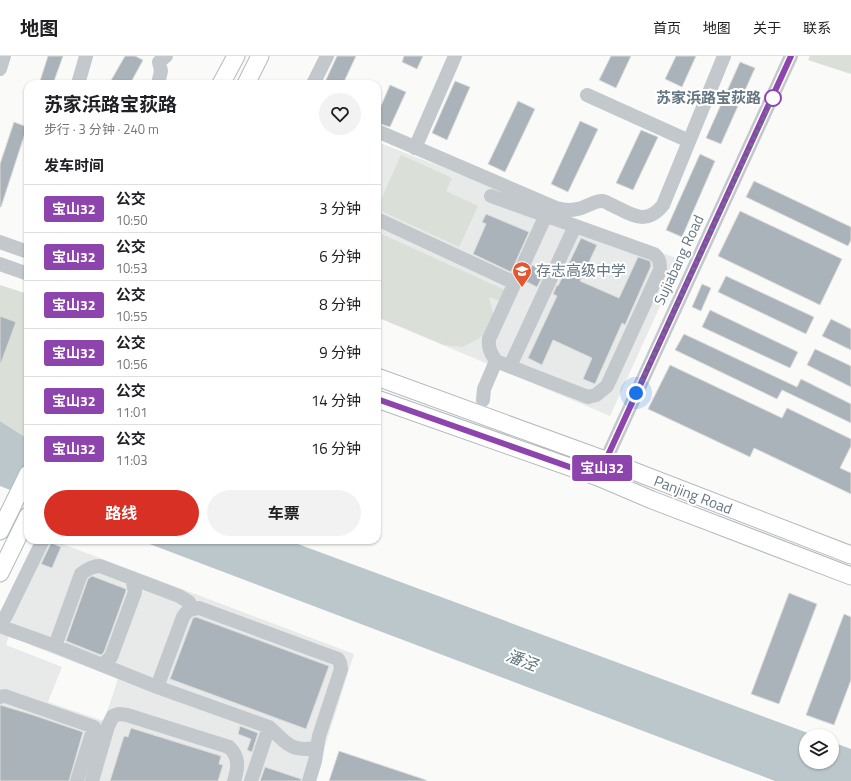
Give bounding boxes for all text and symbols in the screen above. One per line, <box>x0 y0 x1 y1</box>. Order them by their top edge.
text: 地图 <box>20 13 58 42</box>
text: 首页 <box>653 17 681 38</box>
text: 地图 <box>703 17 731 38</box>
text: 关于 <box>753 17 781 38</box>
text: 联系 <box>803 17 831 38</box>
place label: 苏家浜路宝荻路 <box>656 86 761 109</box>
text: 苏家浜路宝荻路 <box>44 89 177 118</box>
marker: 苏家浜路宝荻路 <box>764 89 782 107</box>
button: heart <box>319 93 361 135</box>
text: 步行 · 3 分钟 · 240 m <box>44 119 159 139</box>
text: 发车时间 <box>44 154 104 177</box>
text: 公交 <box>116 187 146 210</box>
text: 3 分钟 <box>319 197 361 220</box>
text: 宝山32 <box>52 198 96 219</box>
text: 10:50 <box>116 210 148 230</box>
street label: Sujiabang Road <box>648 211 709 309</box>
text: 公交 <box>116 235 146 258</box>
text: 6 分钟 <box>319 245 361 268</box>
text: 宝山32 <box>52 246 96 267</box>
text: 10:53 <box>116 258 148 278</box>
place label: 存志高级中学 <box>536 259 626 282</box>
school or university icon: 存志高级中学 <box>511 260 533 288</box>
text: 公交 <box>116 283 146 306</box>
text: 8 分钟 <box>319 293 361 316</box>
text: 宝山32 <box>52 294 96 315</box>
text: 10:55 <box>116 306 148 326</box>
text: 公交 <box>116 331 146 354</box>
text: 9 分钟 <box>319 341 361 364</box>
text: 宝山32 <box>52 342 96 363</box>
text: 10:56 <box>116 354 148 374</box>
text: 公交 <box>116 379 146 402</box>
your location <box>626 383 646 403</box>
text: 14 分钟 <box>311 389 361 412</box>
text: 宝山32 <box>52 390 96 411</box>
text: 11:01 <box>116 402 148 422</box>
text: 公交 <box>116 427 146 450</box>
text: 16 分钟 <box>311 437 361 460</box>
text: 宝山32 <box>52 438 96 459</box>
text: 11:03 <box>116 450 148 470</box>
line badge: 宝山32 <box>574 455 630 481</box>
text: 宝山32 <box>580 457 624 478</box>
street label: Panjing Road <box>651 469 736 520</box>
button: 路线 <box>44 490 199 536</box>
button: 车票 <box>207 490 361 536</box>
water label: 潘泾 <box>503 643 543 678</box>
map controls <box>799 729 839 769</box>
button: layers <box>799 729 839 769</box>

